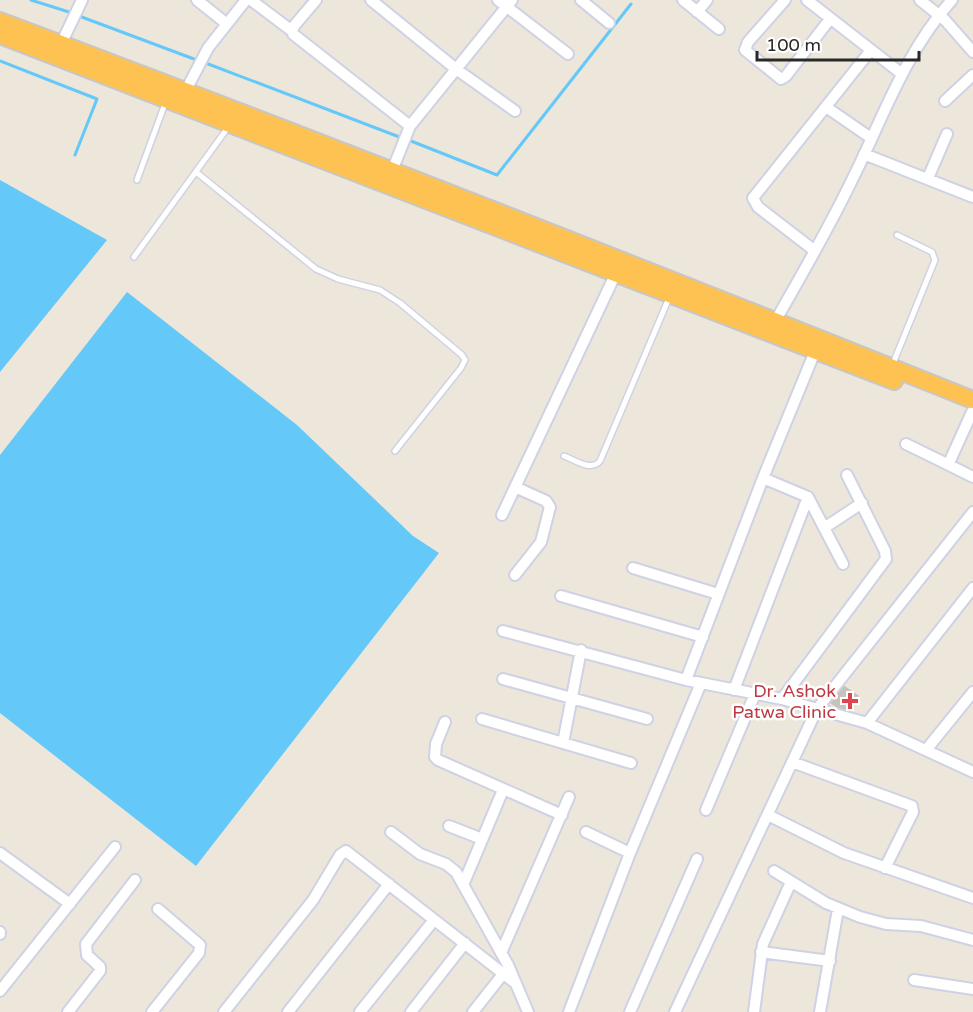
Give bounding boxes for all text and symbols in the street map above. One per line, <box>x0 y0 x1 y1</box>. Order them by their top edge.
scale bar <box>757 24 919 62</box>
text: 100 m <box>766 34 821 56</box>
place label: Dr. Ashok Patwa Clinic <box>732 680 836 723</box>
marker: Dr. Ashok Patwa Clinic <box>841 692 859 710</box>

